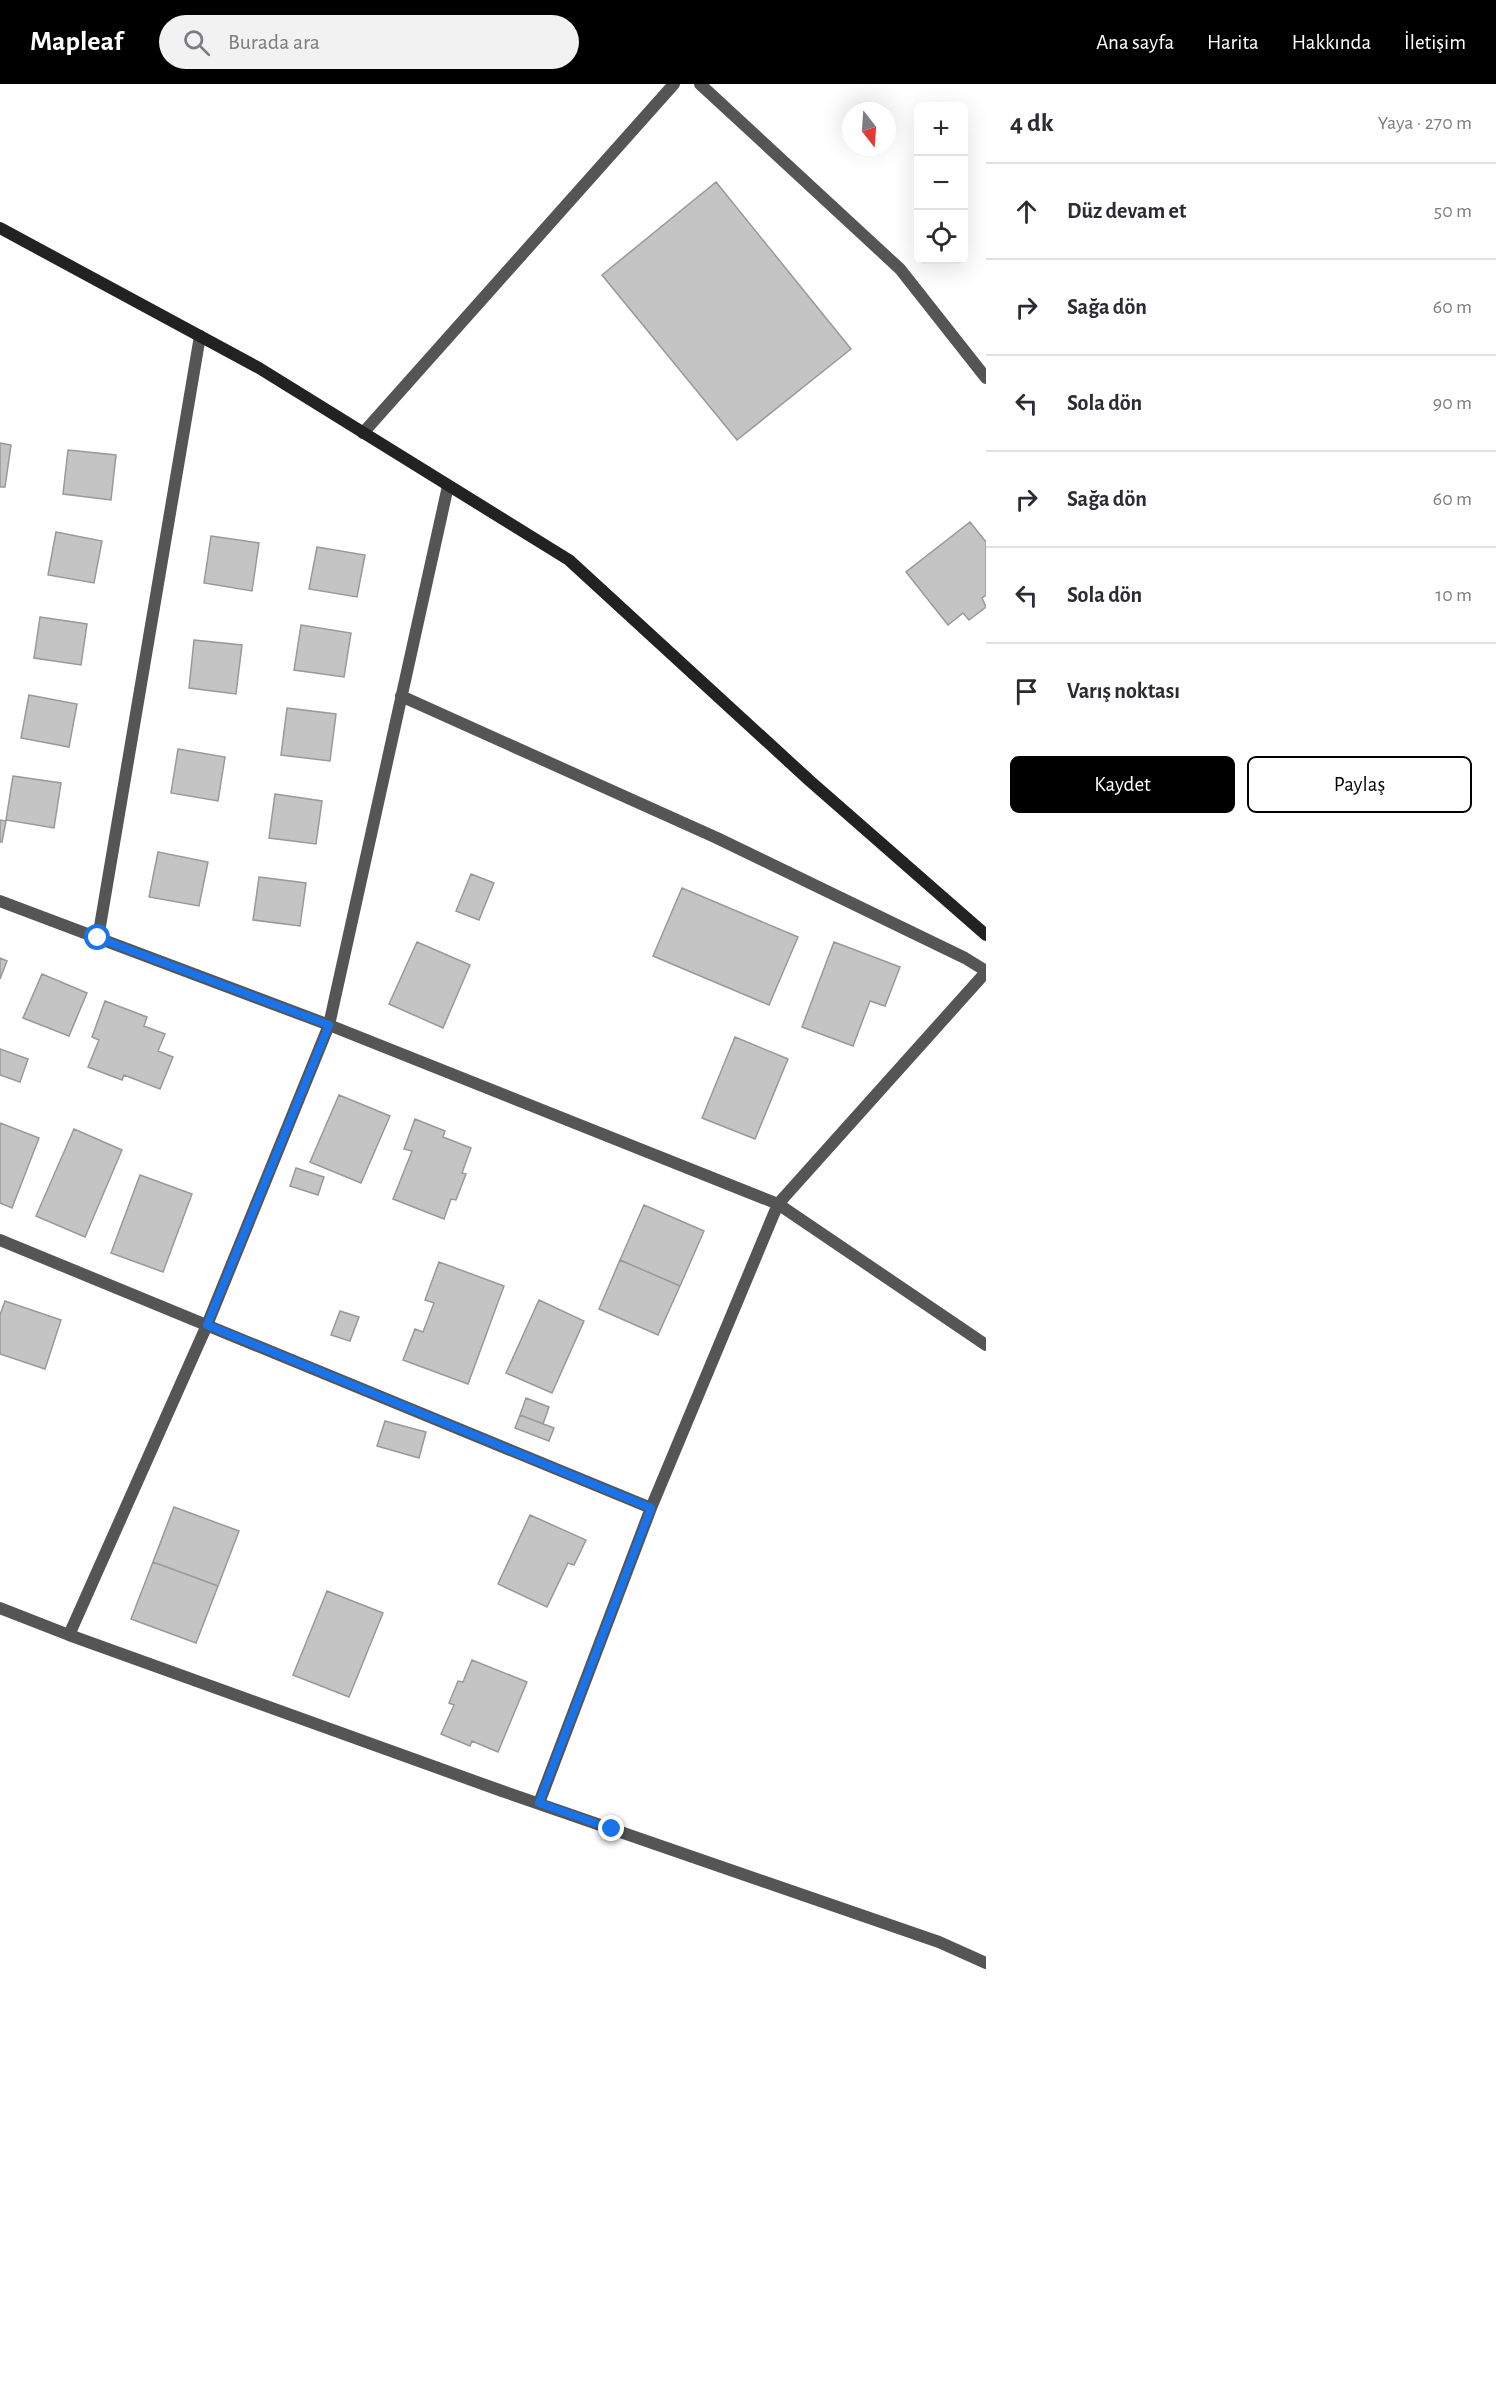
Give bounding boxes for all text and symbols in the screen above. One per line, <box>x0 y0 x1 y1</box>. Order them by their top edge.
search box <box>159 15 579 69</box>
icon: search <box>180 26 213 59</box>
text: Mapleaf <box>30 28 123 56</box>
text: Burada ara <box>228 31 320 53</box>
text: Ana sayfa <box>1096 32 1174 53</box>
text: Harita <box>1207 32 1259 53</box>
text: Hakkında <box>1292 32 1371 53</box>
text: İletişim <box>1404 32 1466 53</box>
north arrow <box>842 102 896 156</box>
map controls <box>914 102 968 264</box>
button: + <box>914 102 968 156</box>
text: 4 dk <box>1010 110 1054 136</box>
text: Yaya · 270 m <box>1378 113 1472 133</box>
button: − <box>914 156 968 210</box>
icon: ahead <box>1010 195 1043 228</box>
text: Düz devam et <box>1067 200 1186 222</box>
text: 50 m <box>1434 201 1472 221</box>
button: locate <box>914 210 968 264</box>
icon: right <box>1010 291 1043 324</box>
text: Sağa dön <box>1067 296 1147 318</box>
text: 60 m <box>1433 297 1472 317</box>
icon: left <box>1010 387 1043 420</box>
text: Sola dön <box>1067 392 1142 414</box>
text: 90 m <box>1433 393 1472 413</box>
icon: right <box>1010 483 1043 516</box>
text: Sağa dön <box>1067 488 1147 510</box>
text: 60 m <box>1433 489 1472 509</box>
icon: left <box>1010 579 1043 612</box>
text: Sola dön <box>1067 584 1142 606</box>
text: 10 m <box>1435 585 1472 605</box>
icon: arrive <box>1010 675 1043 708</box>
text: Varış noktası <box>1067 680 1180 702</box>
button: Kaydet <box>1010 756 1235 813</box>
button: Paylaş <box>1247 756 1472 813</box>
route start <box>84 924 110 950</box>
route end <box>598 1815 624 1841</box>

